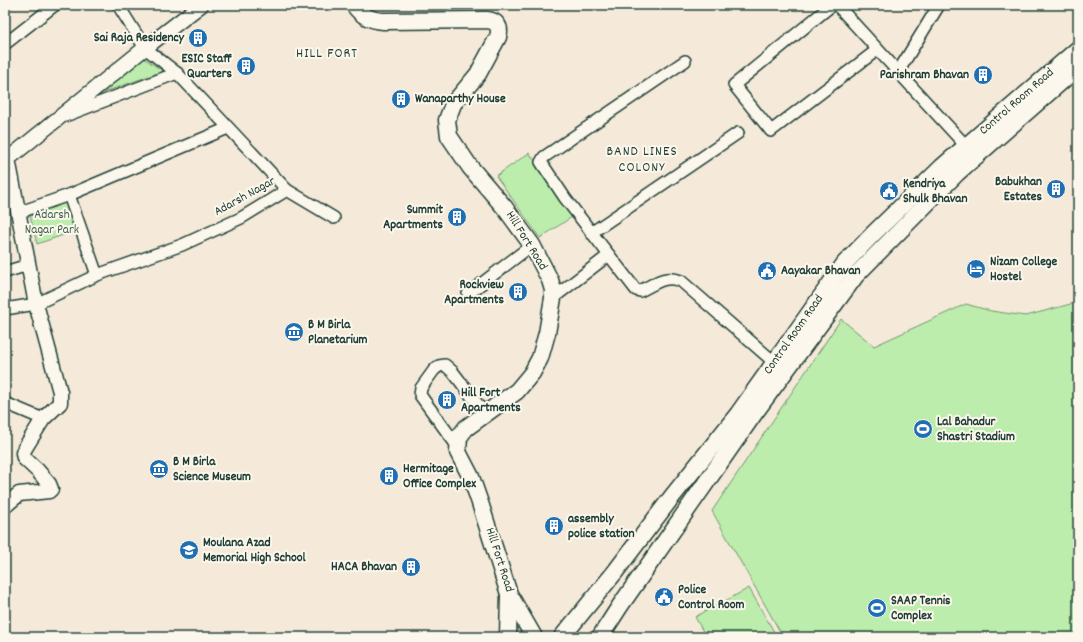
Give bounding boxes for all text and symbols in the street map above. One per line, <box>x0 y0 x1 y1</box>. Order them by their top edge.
building icon: Sai Raja Residency <box>187 27 209 49</box>
place label: Sai Raja Residency <box>94 29 185 48</box>
district label: HILL FORT <box>296 44 358 64</box>
place label: ESIC Staff Quarters <box>182 50 233 84</box>
building icon: ESIC Staff Quarters <box>235 55 257 77</box>
building icon: Parishram Bhavan <box>972 64 994 86</box>
street label: Control Room Road <box>975 64 1059 140</box>
place label: Parishram Bhavan <box>880 66 969 85</box>
building icon: Wanaparthy House <box>390 88 412 110</box>
place label: Wanaparthy House <box>415 90 506 109</box>
district label: BAND LINES COLONY <box>606 142 678 178</box>
street label: Adarsh Nagar <box>211 172 279 222</box>
place label: Babukhan Estates <box>995 173 1043 207</box>
place label: Kendriya Shulk Bhavan <box>903 175 967 209</box>
building icon: Babukhan Estates <box>1045 178 1067 200</box>
public building icon: Kendriya Shulk Bhavan <box>878 180 900 202</box>
place label: Summit Apartments <box>383 201 444 235</box>
park label: Adarsh Nagar Park <box>25 206 79 240</box>
building icon: Summit Apartments <box>446 206 468 228</box>
street label: Hill Fort Road <box>500 208 552 274</box>
place label: Nizam College Hostel <box>990 253 1058 287</box>
hotel icon: Nizam College Hostel <box>965 258 987 280</box>
public building icon: Aayakar Bhavan <box>756 260 778 282</box>
place label: Aayakar Bhavan <box>781 262 861 281</box>
place label: Rockview Apartments <box>444 276 505 310</box>
building icon: Rockview Apartments <box>507 281 529 303</box>
street label: Control Room Road <box>759 291 829 379</box>
place label: B M Birla Planetarium <box>308 316 368 350</box>
museum icon: B M Birla Planetarium <box>283 321 305 343</box>
place label: Hill Fort Apartments <box>461 384 521 418</box>
building icon: Hill Fort Apartments <box>436 389 458 411</box>
place label: Lal Bahadur Shastri Stadium <box>937 413 1015 447</box>
sports icon: Lal Bahadur Shastri Stadium <box>912 418 934 440</box>
place label: B M Birla Science Museum <box>173 453 251 487</box>
museum icon: B M Birla Science Museum <box>148 458 170 480</box>
place label: Hermitage Office Complex <box>403 460 476 494</box>
building icon: Hermitage Office Complex <box>378 465 400 487</box>
place label: assembly police station <box>568 510 635 544</box>
building icon: assembly police station <box>543 515 565 537</box>
street label: Hill Fort Road <box>480 525 518 595</box>
place label: Moulana Azad Memorial High School <box>203 534 307 568</box>
school or university icon: Moulana Azad Memorial High School <box>178 539 200 561</box>
building icon: HACA Bhavan <box>400 556 422 578</box>
place label: HACA Bhavan <box>331 558 397 577</box>
place label: Police Control Room <box>678 581 745 615</box>
public building icon: Police Control Room <box>653 586 675 608</box>
place label: SAAP Tennis Complex <box>891 592 951 626</box>
sports icon: SAAP Tennis Complex <box>866 597 888 619</box>

